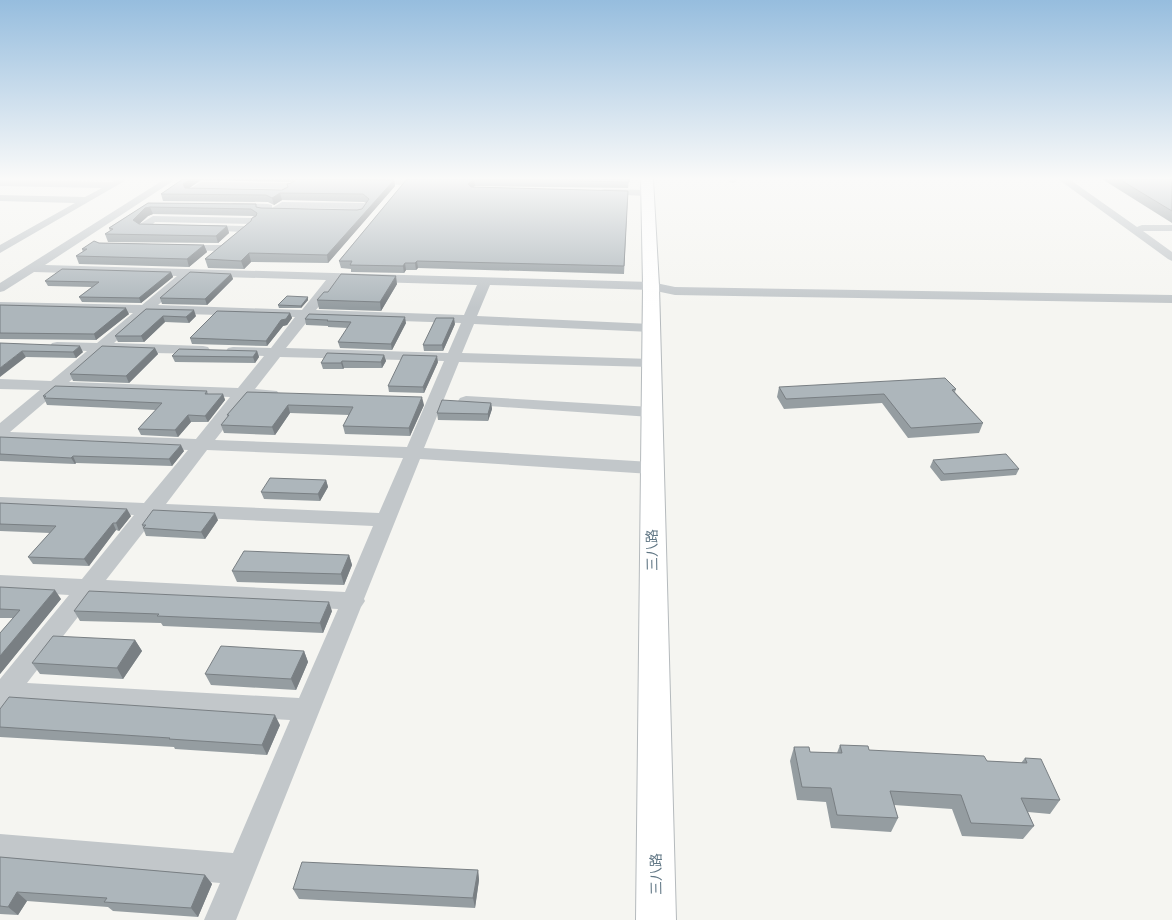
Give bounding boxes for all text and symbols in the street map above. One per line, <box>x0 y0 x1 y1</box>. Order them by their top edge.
street label: 三八路 <box>643 529 661 571</box>
street label: 三八路 <box>647 853 665 895</box>

